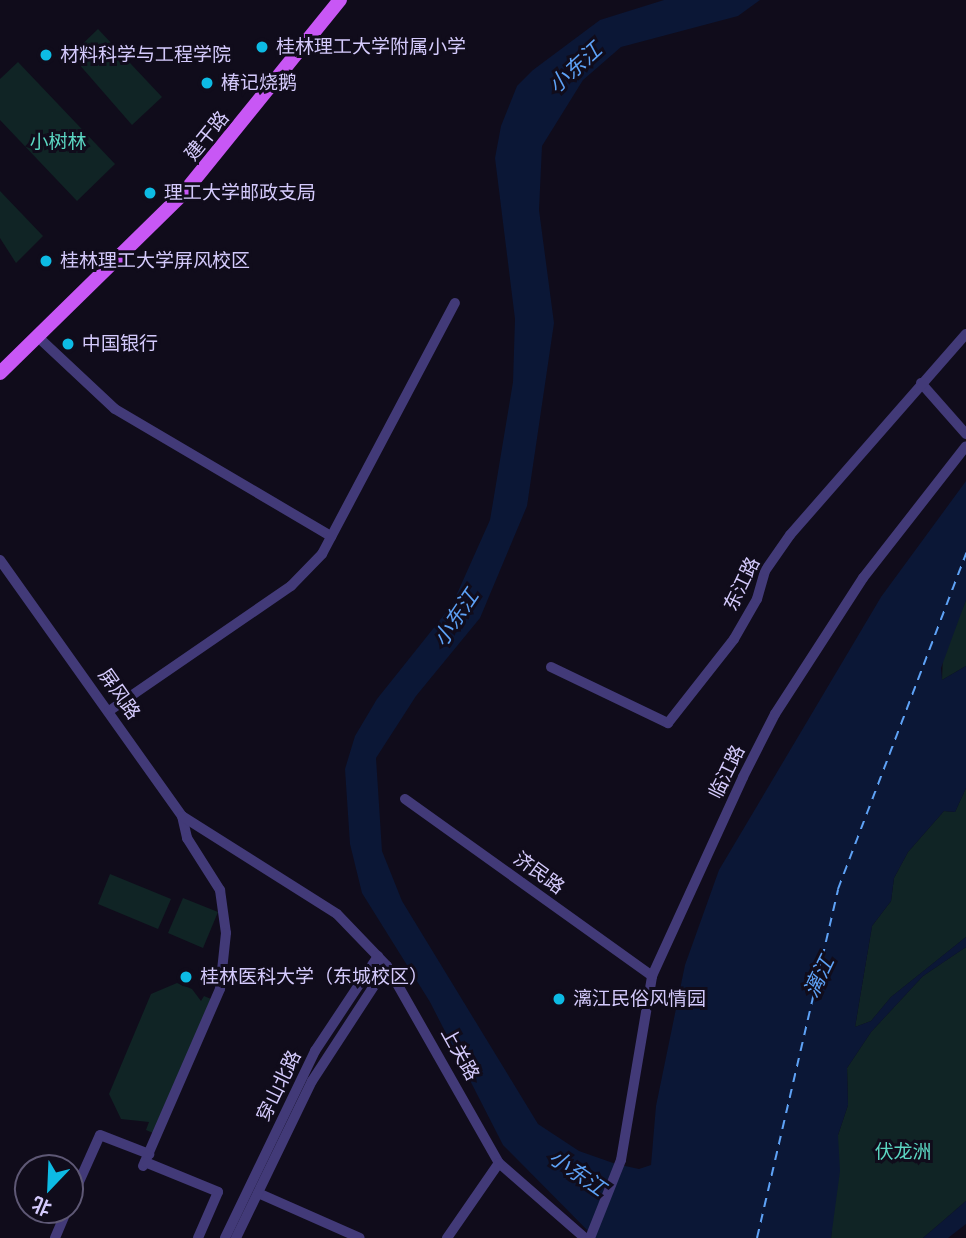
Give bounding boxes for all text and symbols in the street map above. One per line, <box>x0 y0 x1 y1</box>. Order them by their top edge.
place label: 桂林理工大学附属小学 <box>276 36 466 58</box>
water label: 小东江 <box>543 38 607 98</box>
marker: 桂林理工大学附属小学 <box>254 39 270 55</box>
place label: 材料科学与工程学院 <box>60 44 231 66</box>
marker: 材料科学与工程学院 <box>38 47 54 63</box>
place label: 椿记烧鹅 <box>221 72 297 94</box>
marker: 椿记烧鹅 <box>199 75 215 91</box>
street label: 建干路 <box>180 107 234 165</box>
park label: 小树林 <box>30 131 86 153</box>
place label: 理工大学邮政支局 <box>164 182 316 204</box>
marker: 理工大学邮政支局 <box>142 185 158 201</box>
place label: 桂林理工大学屏风校区 <box>60 250 250 272</box>
marker: 桂林理工大学屏风校区 <box>38 253 54 269</box>
place label: 中国银行 <box>82 333 158 355</box>
marker: 中国银行 <box>60 336 76 352</box>
street label: 东江路 <box>719 553 765 615</box>
water label: 小东江 <box>428 585 484 651</box>
street label: 屏风路 <box>93 664 145 724</box>
street label: 临江路 <box>704 741 750 803</box>
street label: 济民路 <box>509 847 569 899</box>
water label: 漓江 <box>798 953 840 1001</box>
place label: 桂林医科大学（东城校区） <box>200 966 428 988</box>
marker: 桂林医科大学（东城校区） <box>178 969 194 985</box>
place label: 漓江民俗风情园 <box>573 988 706 1010</box>
marker: 漓江民俗风情园 <box>551 991 567 1007</box>
street label: 上关路 <box>436 1024 484 1084</box>
street label: 穿山北路 <box>252 1047 306 1125</box>
park label: 伏龙洲 <box>875 1141 931 1163</box>
water label: 小东江 <box>544 1145 610 1201</box>
north arrow <box>14 1154 84 1224</box>
text: 北 <box>29 1193 55 1220</box>

